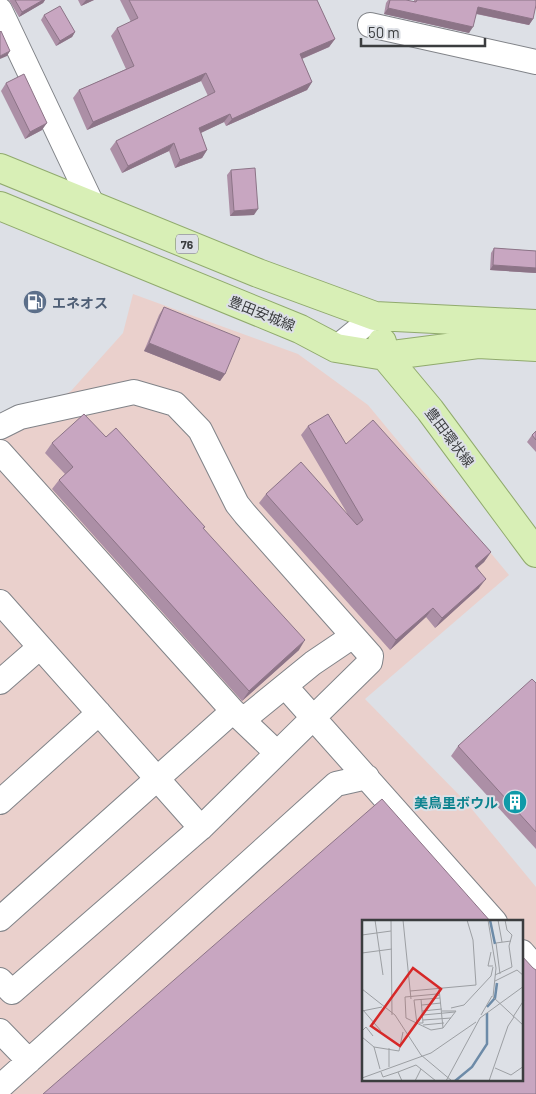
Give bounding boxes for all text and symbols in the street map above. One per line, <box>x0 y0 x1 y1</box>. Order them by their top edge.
scale bar <box>361 15 485 47</box>
text: 50 m <box>368 23 400 41</box>
road number: 76 <box>176 234 198 253</box>
fuel station icon: エネオス <box>22 289 48 315</box>
street label: 豊田安城線 <box>226 292 298 334</box>
place label: エネオス <box>52 294 108 311</box>
street label: 豊田環状線 <box>422 404 478 470</box>
building icon: 美鳥里ボウル <box>502 789 528 815</box>
place label: 美鳥里ボウル <box>414 794 498 811</box>
inset map <box>362 920 524 1082</box>

